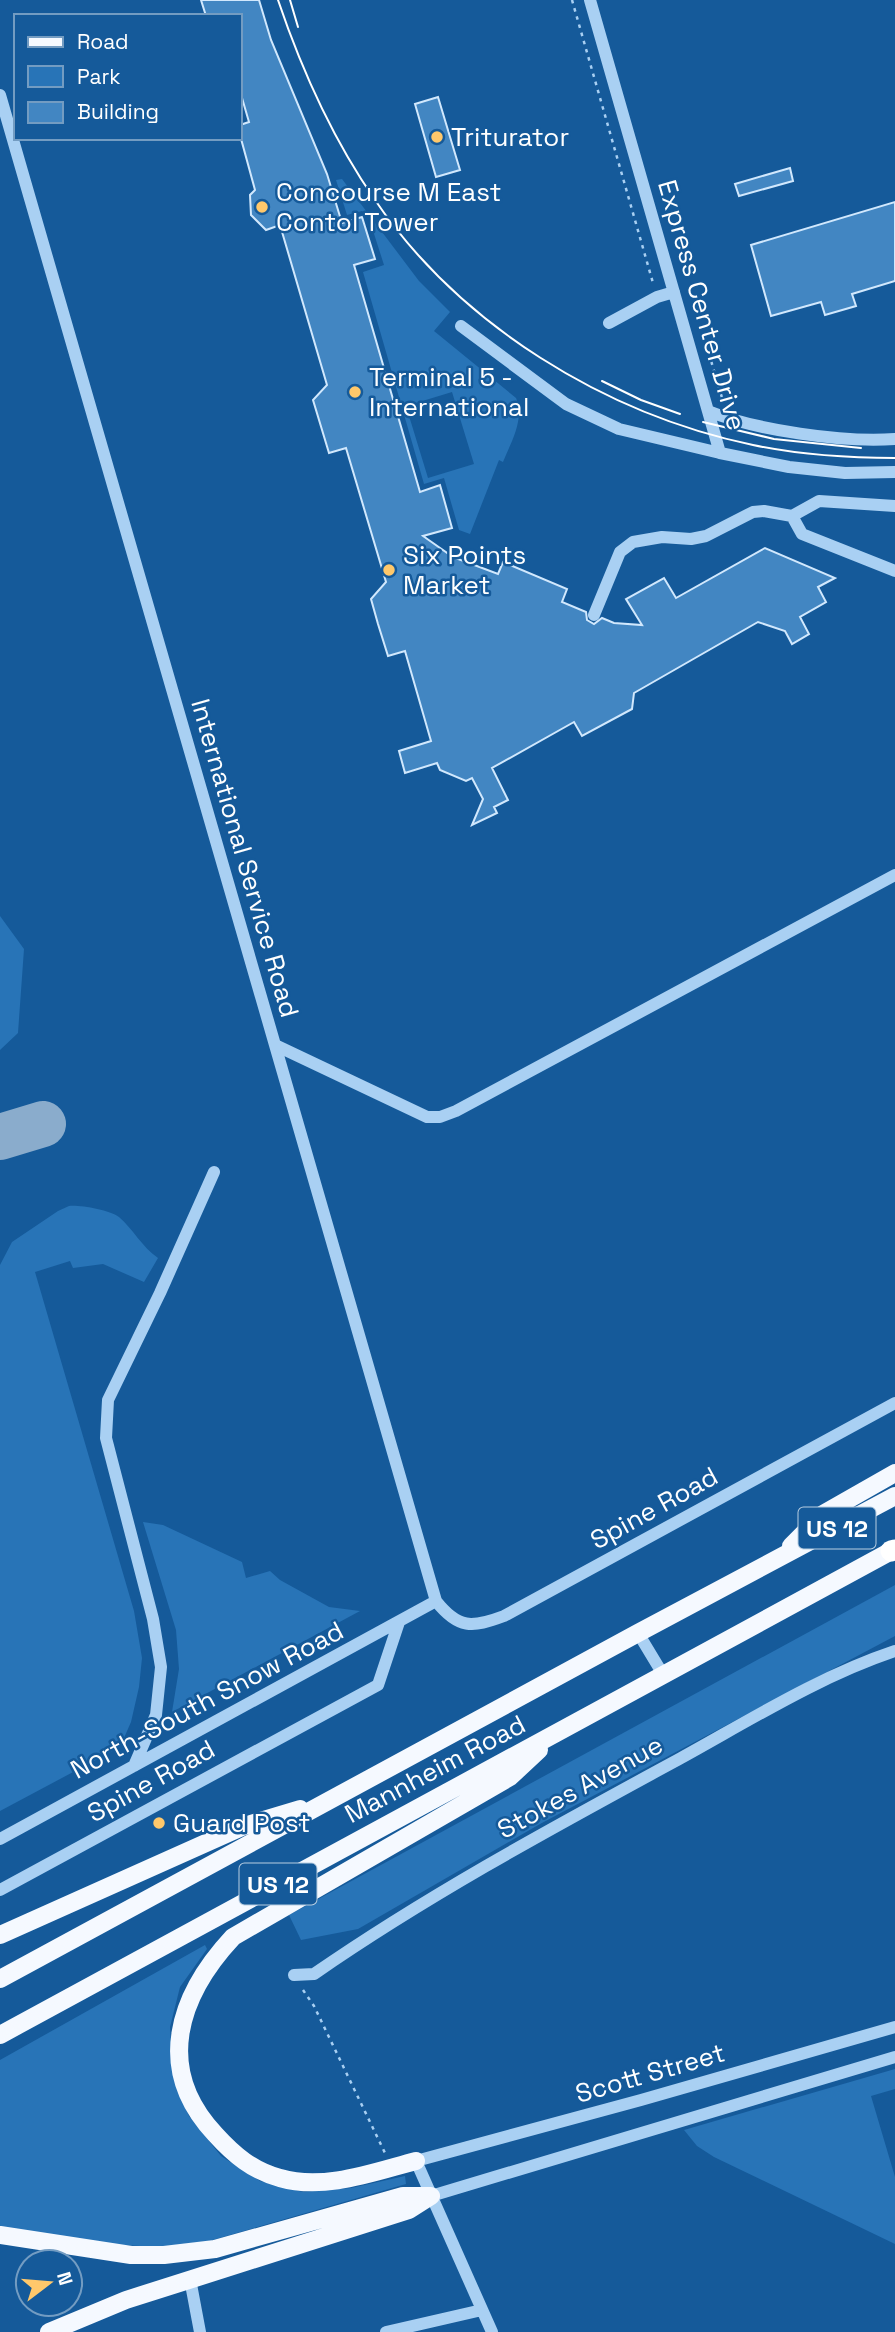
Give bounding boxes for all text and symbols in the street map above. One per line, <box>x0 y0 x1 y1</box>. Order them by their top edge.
legend <box>14 14 242 140</box>
text: Road <box>77 28 129 55</box>
text: Park <box>77 63 121 90</box>
text: Building <box>77 98 159 125</box>
place label: Triturator <box>451 120 569 154</box>
marker: Triturator <box>429 129 445 145</box>
place label: Concourse M East Contol Tower <box>276 175 502 239</box>
street label: Express Center Drive <box>650 176 754 434</box>
marker: Concourse M East Contol Tower <box>254 199 270 215</box>
place label: Terminal 5 - International <box>369 360 529 424</box>
marker: Terminal 5 - International <box>347 384 363 400</box>
place label: Six Points Market <box>403 538 526 602</box>
marker: Six Points Market <box>381 562 397 578</box>
street label: International Service Road <box>183 695 307 1021</box>
street label: Spine Road <box>584 1459 724 1557</box>
road number: US 12 <box>798 1508 876 1548</box>
street label: North-South Snow Road <box>65 1614 349 1786</box>
street label: Mannheim Road <box>339 1707 531 1831</box>
street label: Stokes Avenue <box>491 1728 669 1846</box>
street label: Spine Road <box>81 1732 221 1830</box>
place label: Guard Post <box>173 1806 310 1840</box>
marker: Guard Post <box>151 1815 167 1831</box>
road number: US 12 <box>240 1864 316 1905</box>
street label: Scott Street <box>571 2035 729 2111</box>
north arrow <box>14 2248 84 2318</box>
text: N <box>51 2269 79 2288</box>

